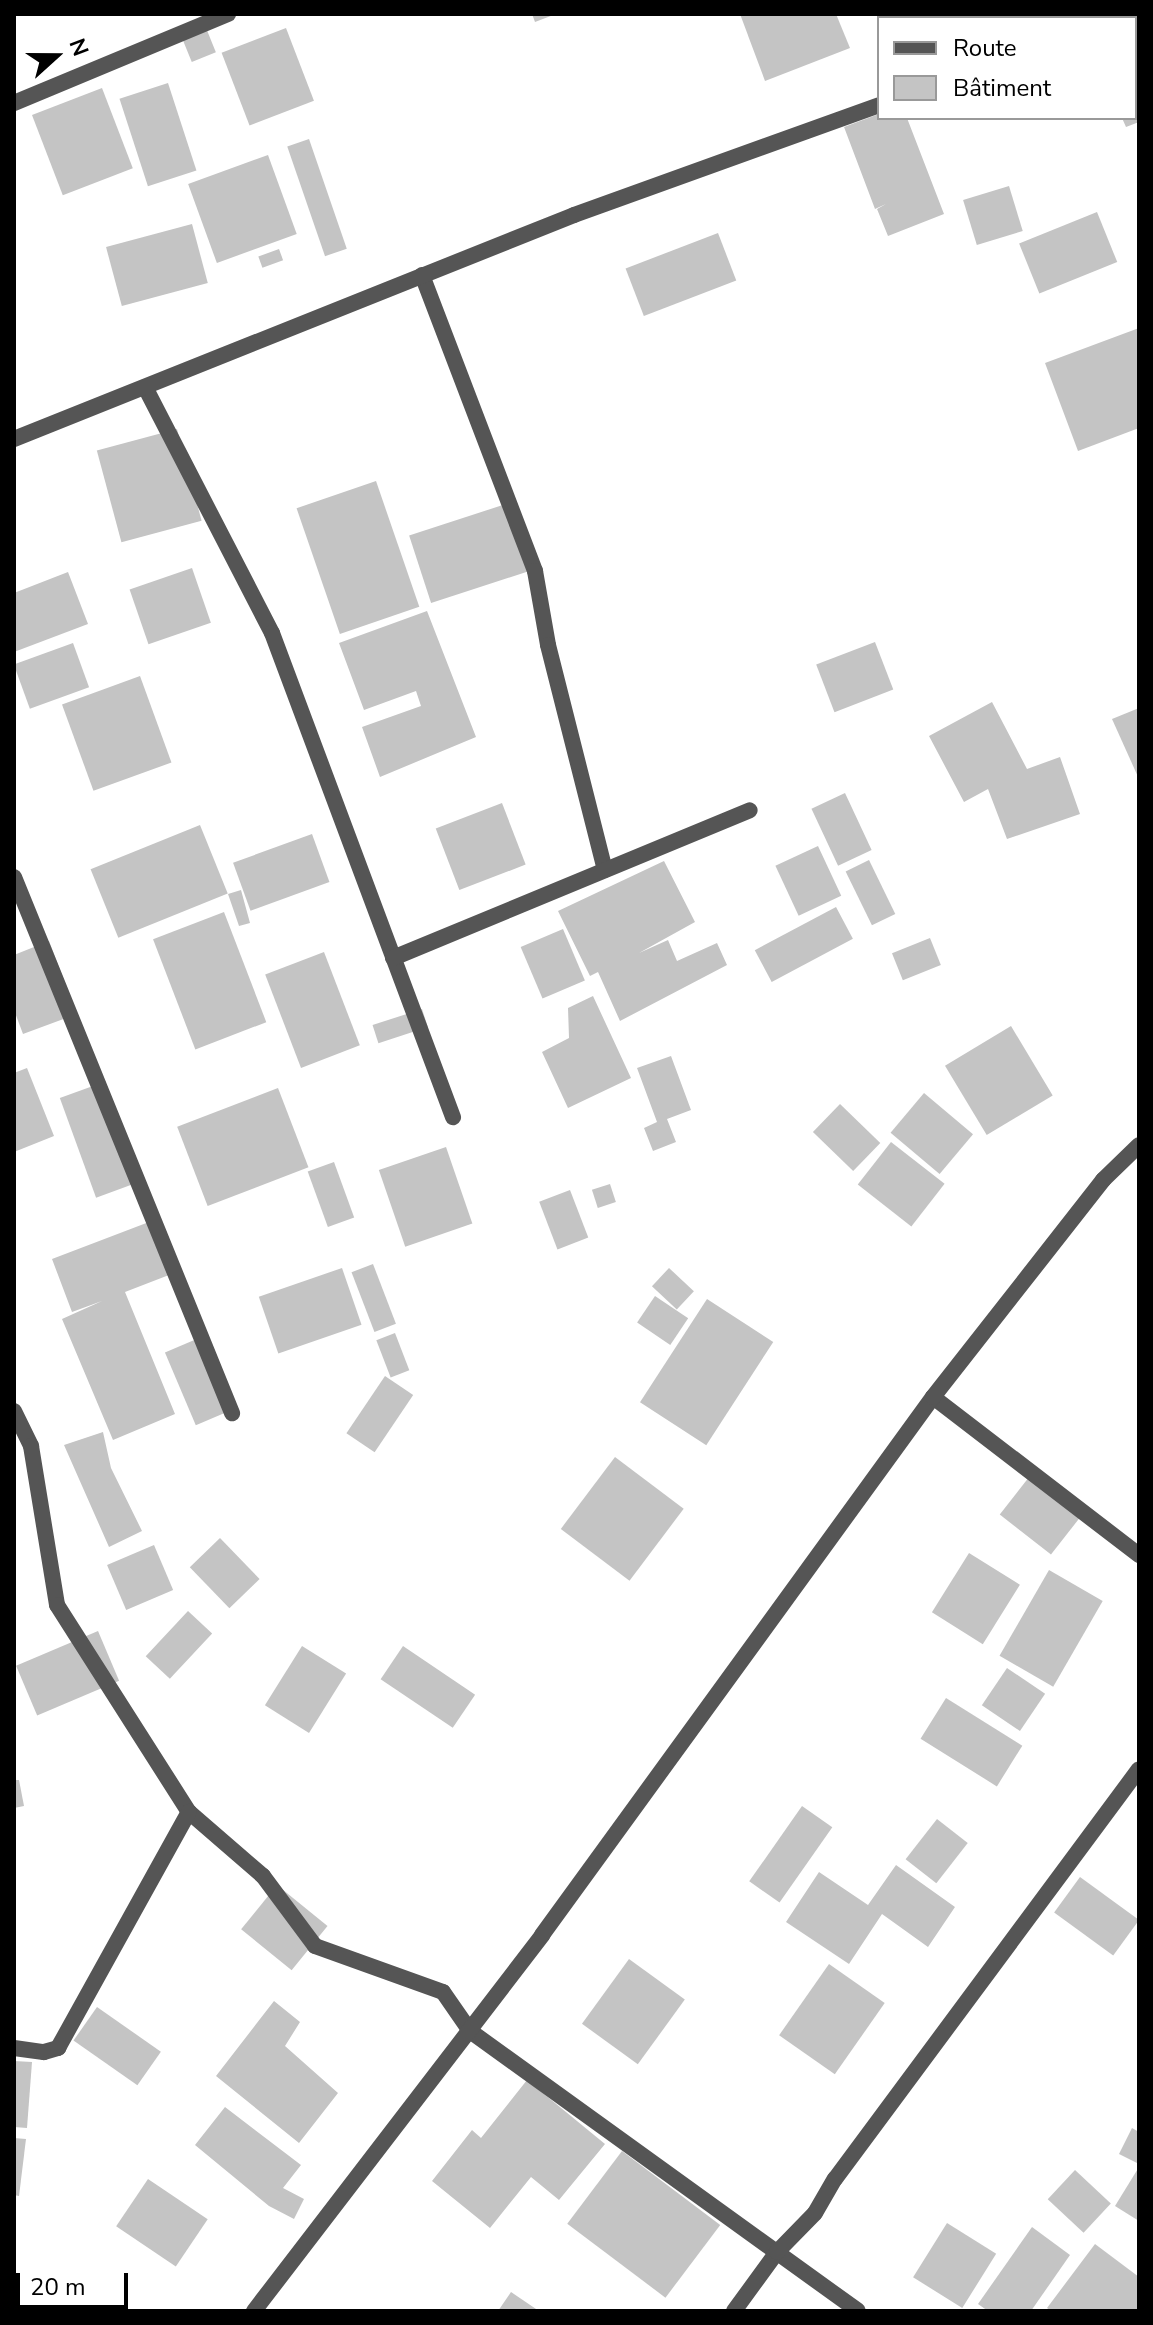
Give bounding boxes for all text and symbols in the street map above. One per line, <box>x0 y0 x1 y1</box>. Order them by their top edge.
north arrow <box>16 16 96 96</box>
legend <box>877 16 1137 120</box>
text: Route <box>953 32 1017 64</box>
text: N <box>61 34 95 60</box>
text: Bâtiment <box>953 72 1051 104</box>
scale bar <box>20 2257 132 2307</box>
text: 20 m <box>30 2271 86 2303</box>

